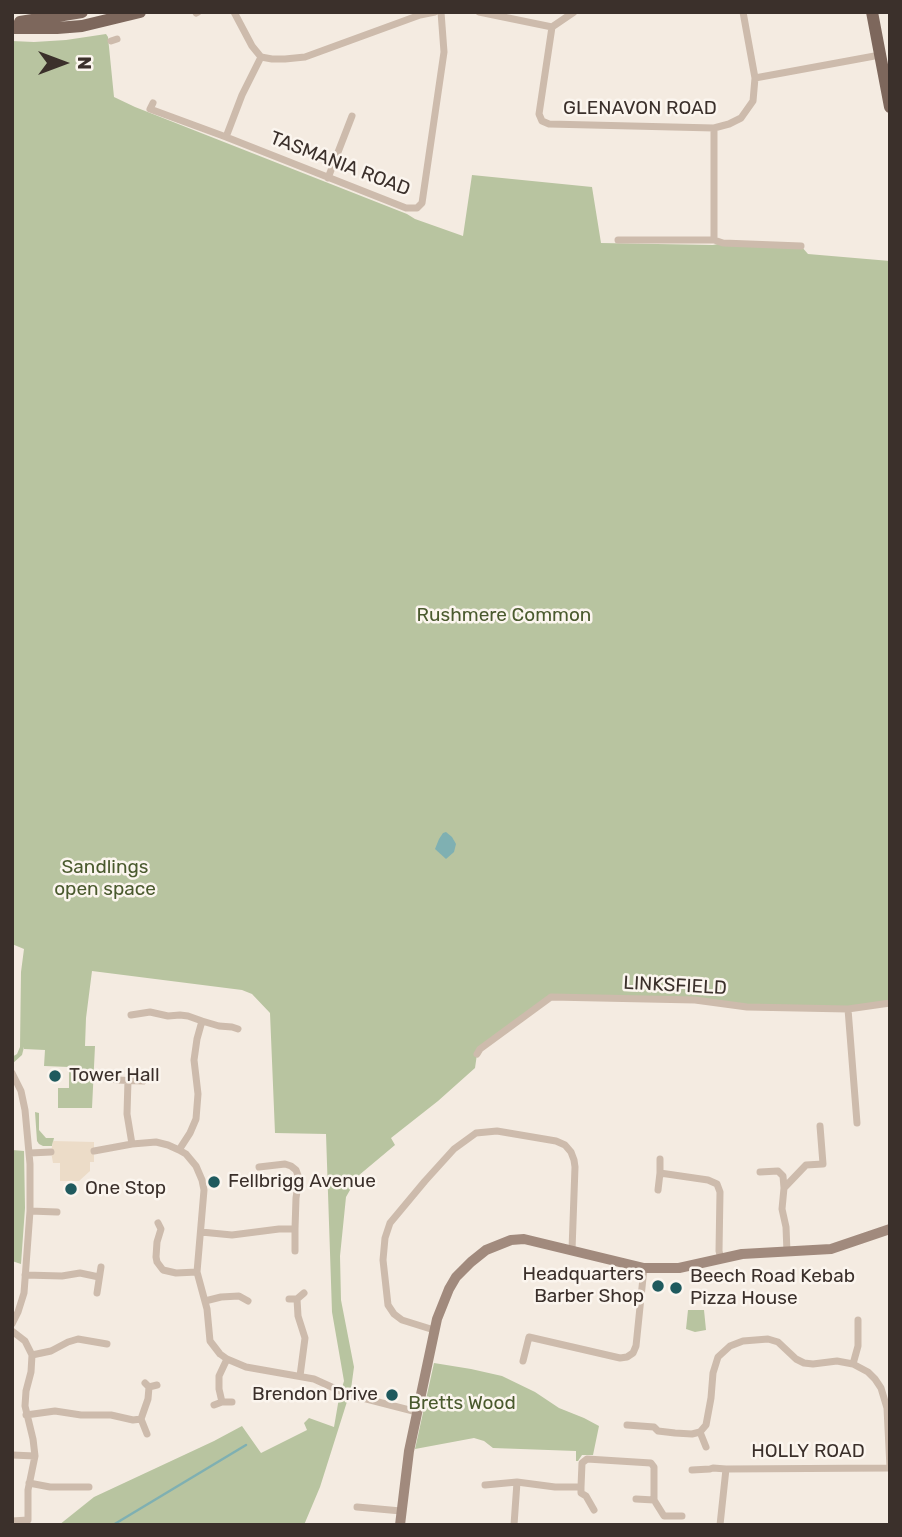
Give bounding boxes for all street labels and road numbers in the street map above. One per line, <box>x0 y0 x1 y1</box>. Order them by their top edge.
street label: GLENAVON ROAD <box>563 98 717 120</box>
street label: TASMANIA ROAD <box>267 127 413 201</box>
street label: LINKSFIELD <box>623 972 727 1000</box>
street label: HOLLY ROAD <box>751 1441 865 1463</box>

